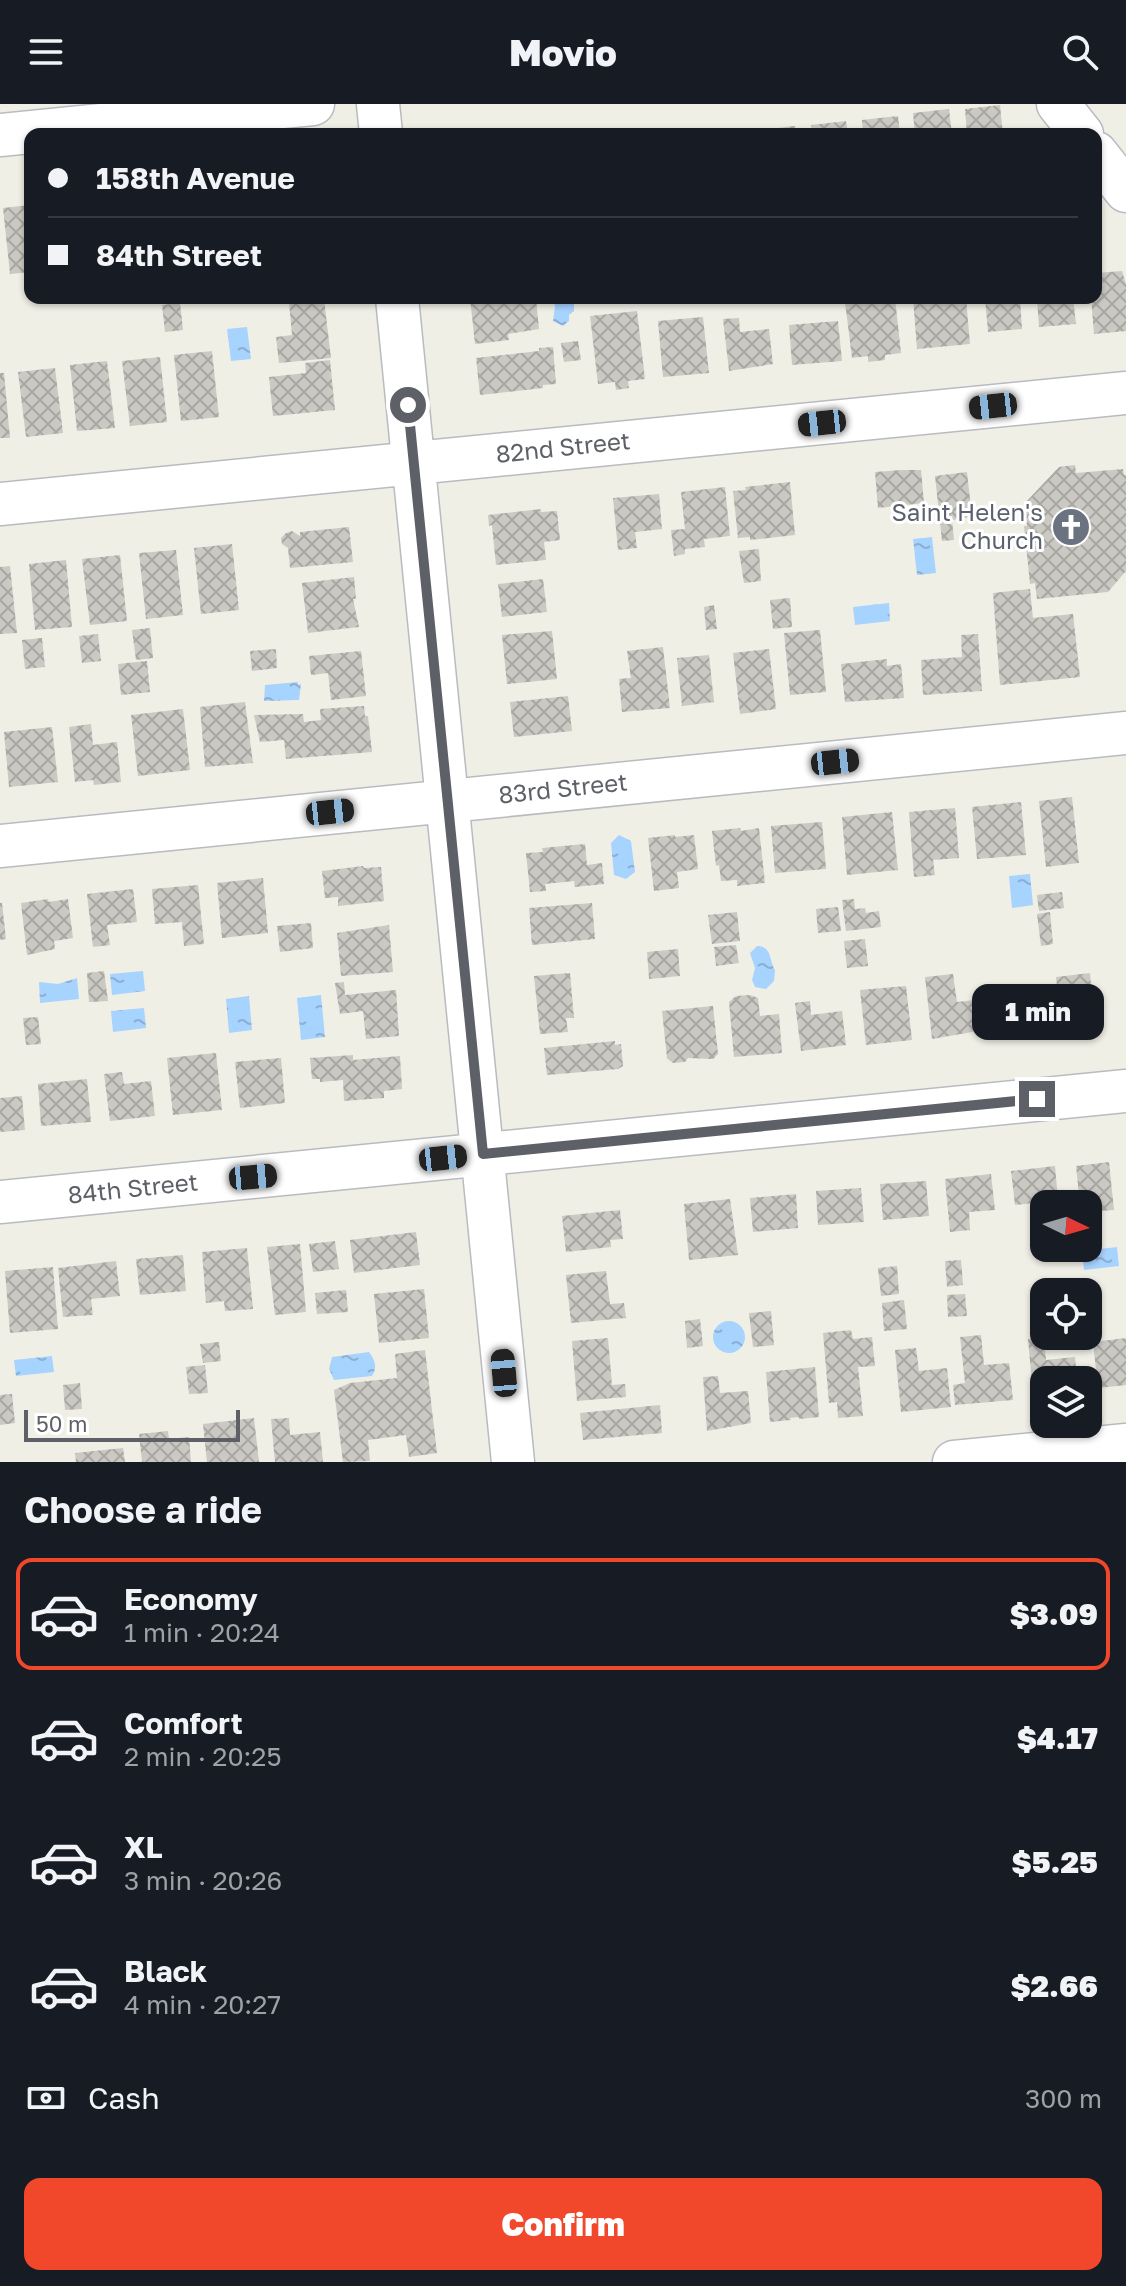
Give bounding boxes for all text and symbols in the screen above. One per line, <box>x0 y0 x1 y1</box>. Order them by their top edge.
icon: menu <box>24 30 68 74</box>
icon: search <box>1058 30 1102 74</box>
text: Movio <box>509 31 617 74</box>
text: 158th Avenue <box>96 160 295 196</box>
text: 84th Street <box>96 237 262 273</box>
route start <box>390 387 426 423</box>
car <box>968 392 1018 420</box>
car <box>797 409 847 437</box>
street label: 82nd Street <box>494 425 632 468</box>
place label: Saint Helen's Church <box>891 497 1043 554</box>
church icon: Saint Helen's Church <box>1050 506 1092 548</box>
car <box>810 748 860 776</box>
street label: 83rd Street <box>497 766 629 809</box>
car <box>305 798 355 826</box>
callout: 1 min <box>971 983 1103 1039</box>
text: 1 min <box>1005 996 1071 1027</box>
route end <box>1019 1081 1055 1117</box>
car <box>418 1144 468 1172</box>
car <box>228 1163 278 1191</box>
street label: 84th Street <box>66 1166 199 1209</box>
north arrow <box>1030 1190 1102 1262</box>
map controls <box>1030 1190 1102 1438</box>
button: locate <box>1030 1278 1102 1350</box>
car <box>490 1348 518 1398</box>
button: layers <box>1030 1366 1102 1438</box>
scale bar <box>24 1406 240 1442</box>
text: 50 m <box>36 1410 87 1437</box>
text: Choose a ride <box>24 1488 262 1531</box>
icon: car <box>28 1578 100 1650</box>
text: Economy <box>124 1581 258 1617</box>
text: $3.09 <box>1010 1596 1098 1632</box>
text: 1 min · 20:24 <box>124 1617 280 1648</box>
icon: car <box>28 1702 100 1774</box>
text: Comfort <box>124 1705 243 1741</box>
text: $4.17 <box>1017 1720 1098 1756</box>
text: 2 min · 20:25 <box>124 1741 282 1772</box>
icon: car <box>28 1826 100 1898</box>
text: XL <box>124 1829 163 1865</box>
text: $5.25 <box>1012 1844 1098 1880</box>
text: 3 min · 20:26 <box>124 1865 282 1896</box>
icon: car <box>28 1950 100 2022</box>
text: Black <box>124 1953 207 1989</box>
text: $2.66 <box>1010 1968 1098 2004</box>
text: 4 min · 20:27 <box>124 1989 281 2020</box>
icon: cash <box>24 2076 68 2120</box>
text: Cash <box>88 2080 160 2116</box>
text: 300 m <box>1025 2083 1102 2114</box>
button: Confirm <box>24 2178 1102 2270</box>

